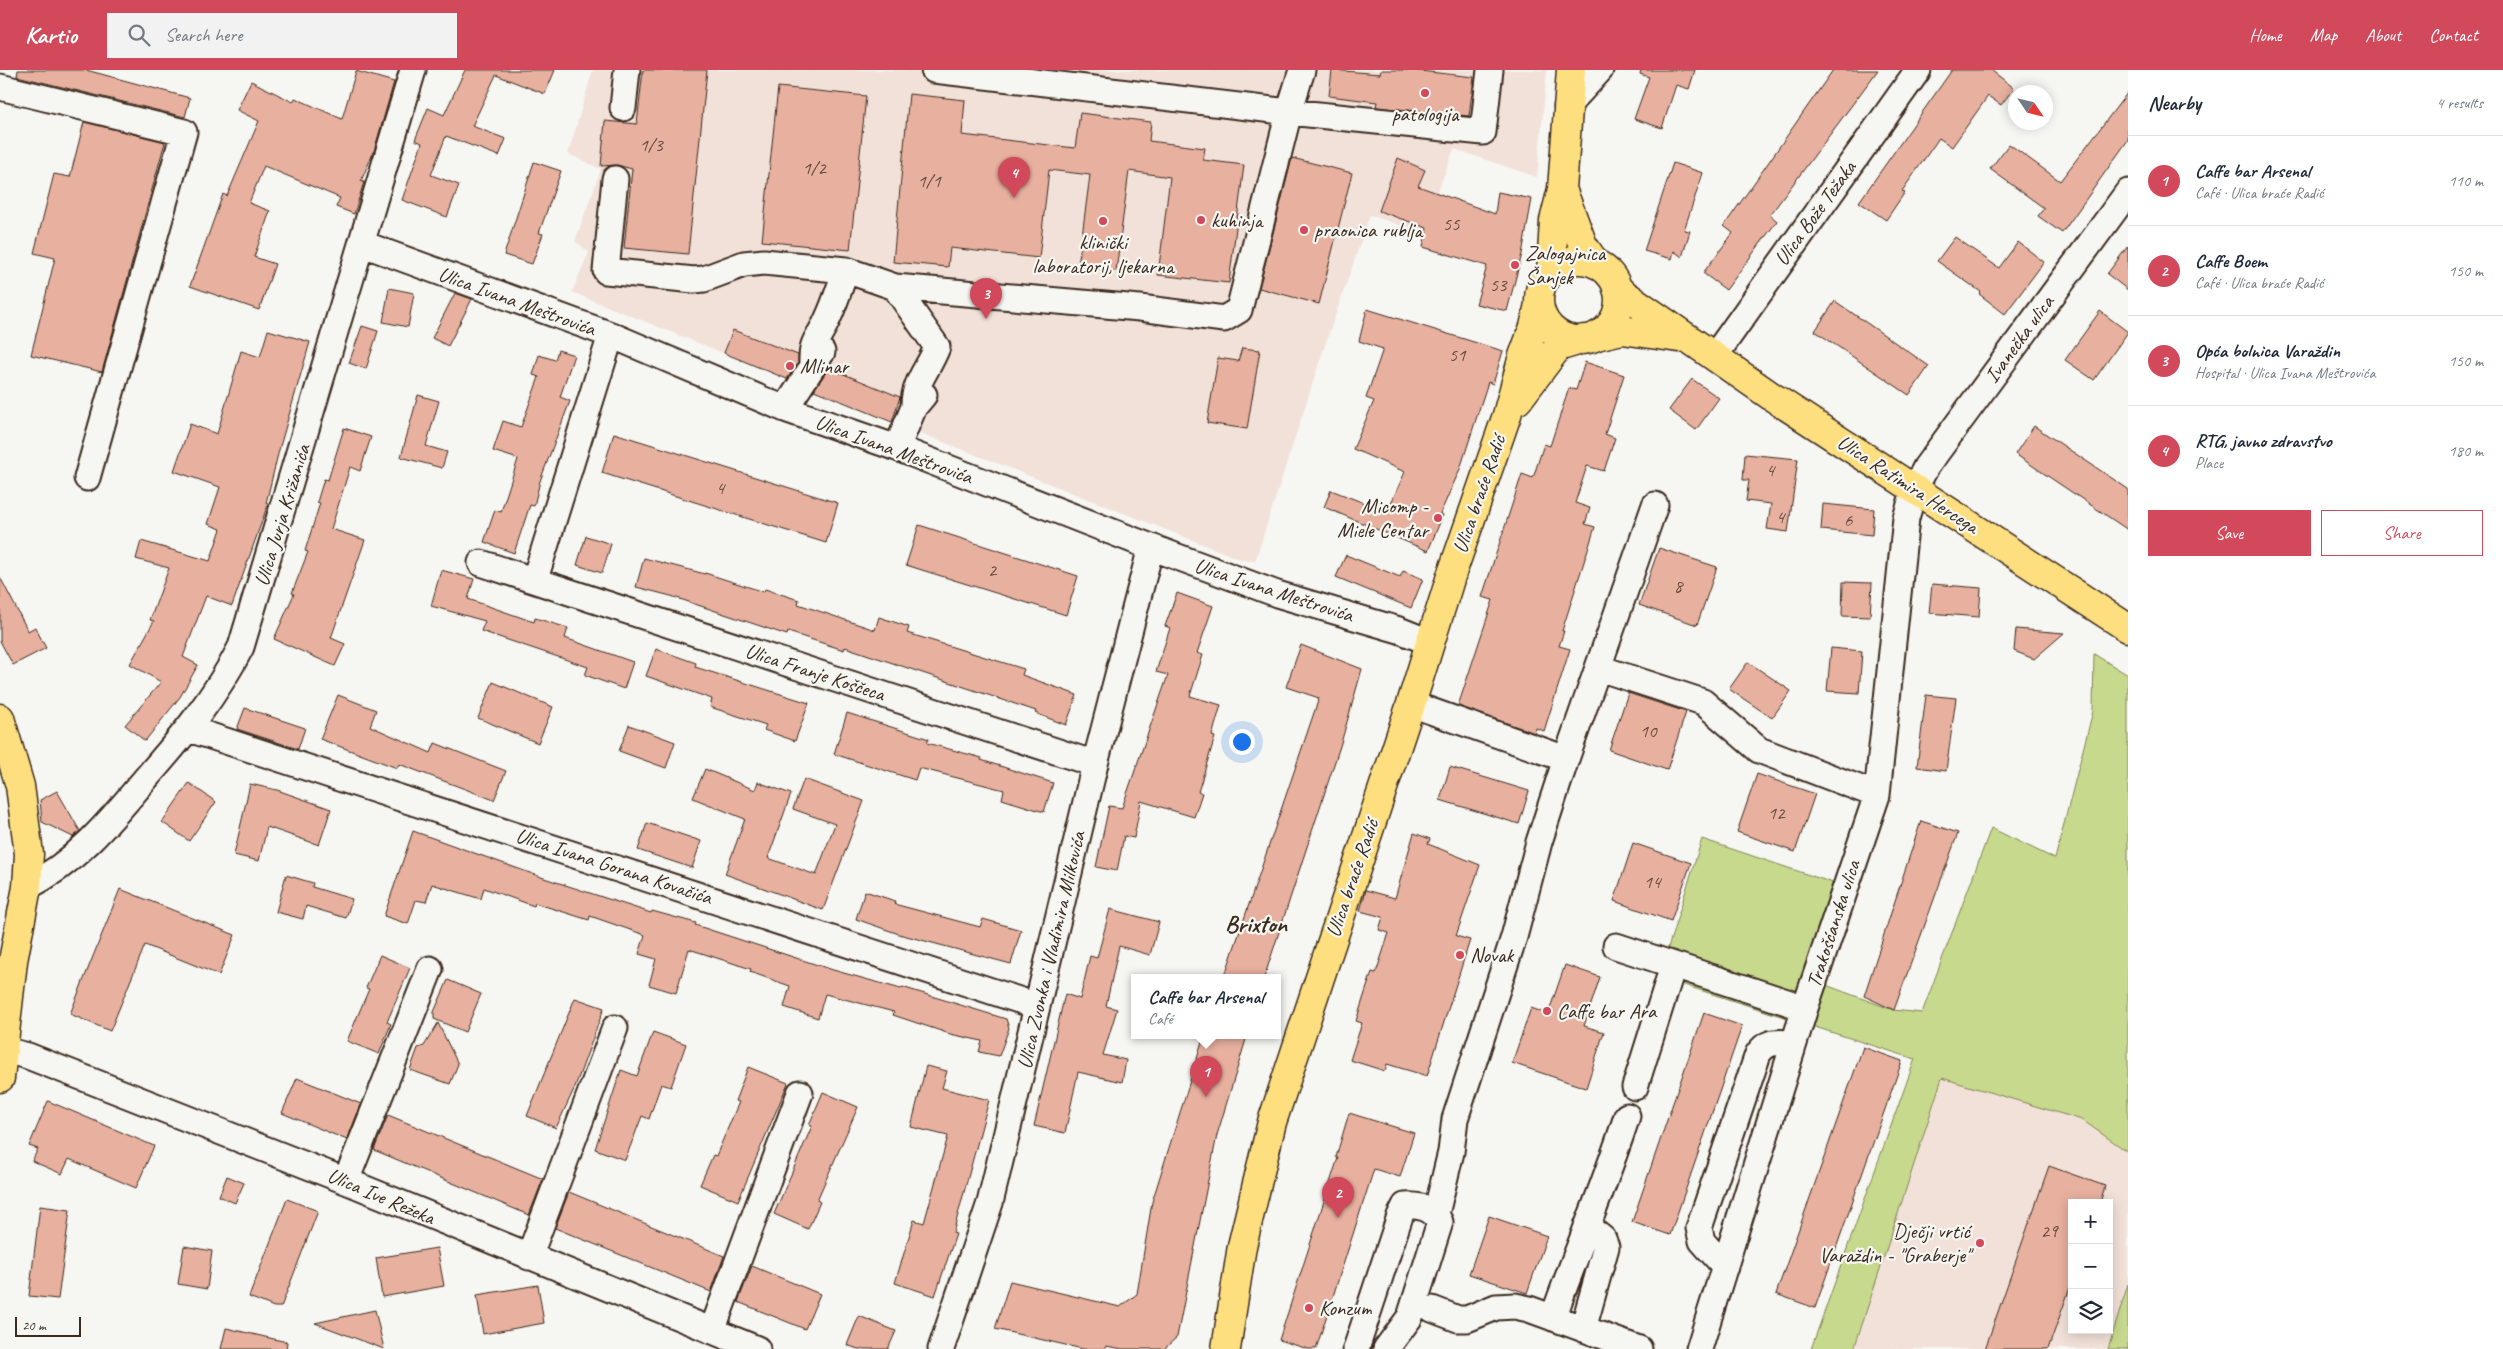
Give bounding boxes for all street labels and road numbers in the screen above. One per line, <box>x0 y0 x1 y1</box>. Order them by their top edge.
street label: Ulica Bože Težaka <box>1768 154 1863 270</box>
street label: Ulica Ivana Meštrovića <box>435 261 601 342</box>
street label: Ivanečka ulica <box>1979 289 2061 388</box>
street label: Ulica Ivana Meštrovića <box>812 409 978 490</box>
street label: Ulica braće Radić <box>1447 429 1512 556</box>
street label: Ulica Ratimira Hercega <box>1833 429 1985 541</box>
street label: Ulica Jurja Križanića <box>248 439 316 589</box>
street label: Ulica Ivana Meštrovića <box>1191 552 1358 628</box>
street label: Ulica Franje Koščeca <box>742 637 889 707</box>
street label: Ulica braće Radić <box>1320 813 1385 940</box>
street label: Ulica Ivana Gorana Kovačića <box>513 822 717 911</box>
street label: Ulica Zvonka i Vladimira Milkovića <box>1011 827 1091 1071</box>
street label: Trakošćanska ulica <box>1800 856 1866 991</box>
street label: Ulica Ive Režeka <box>324 1162 440 1231</box>

